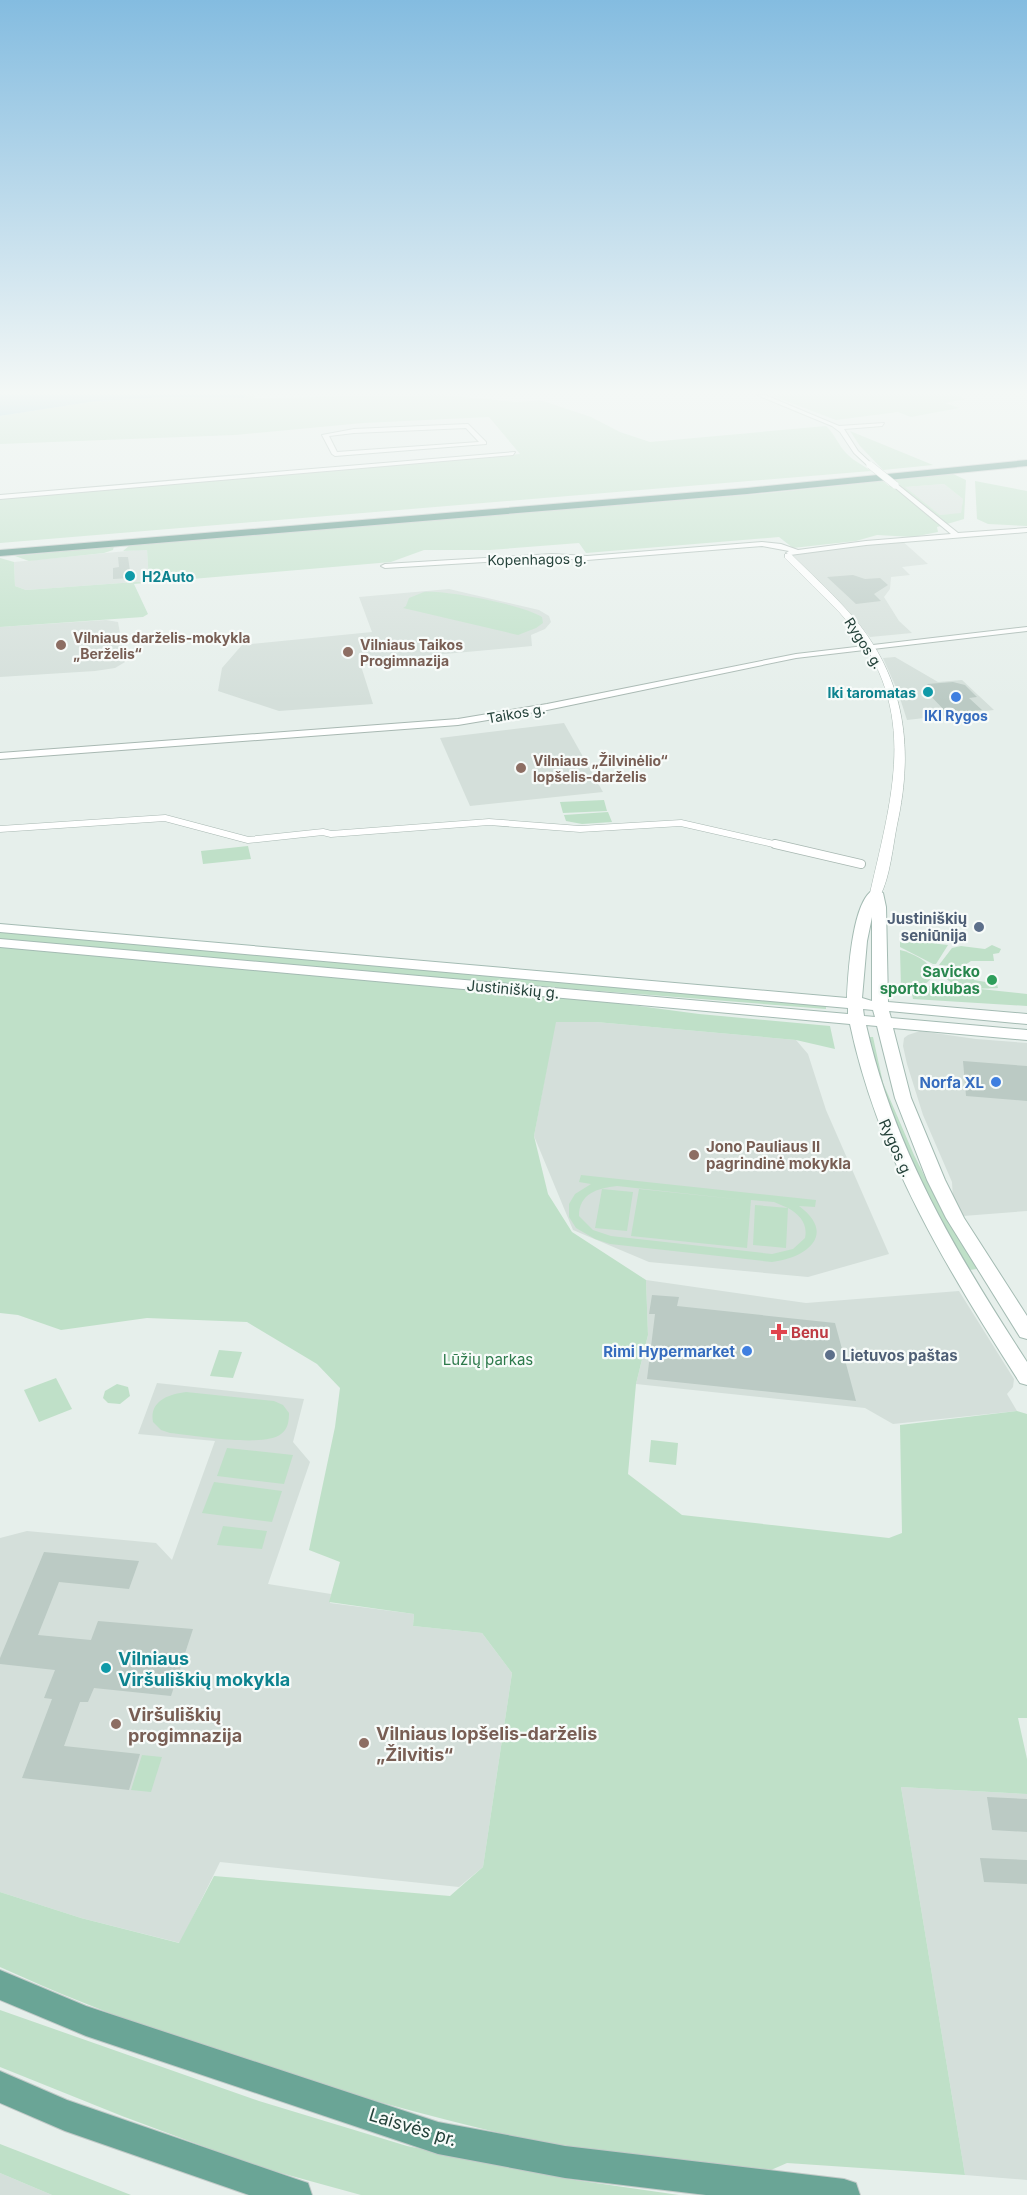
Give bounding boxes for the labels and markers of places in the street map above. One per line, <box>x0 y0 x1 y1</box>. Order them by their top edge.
place label: H2Auto <box>142 568 194 585</box>
marker: H2Auto <box>123 569 137 583</box>
place label: Vilniaus darželis-mokykla „Berželis“ <box>73 629 250 662</box>
place label: Vilniaus Taikos Progimnazija <box>360 636 463 669</box>
marker: Vilniaus darželis-mokykla „Berželis“ <box>54 638 68 652</box>
marker: Vilniaus Taikos Progimnazija <box>341 645 355 659</box>
place label: Iki taromatas <box>828 684 916 701</box>
marker: Iki taromatas <box>921 685 935 699</box>
marker: IKI Rygos <box>949 690 963 704</box>
place label: IKI Rygos <box>924 707 988 724</box>
place label: Vilniaus „Žilvinėlio“ lopšelis-darželis <box>533 751 668 785</box>
marker: Vilniaus „Žilvinėlio“ lopšelis-darželis <box>514 761 528 775</box>
place label: Justiniškių seniūnija <box>887 909 967 945</box>
marker: Justiniškių seniūnija <box>972 920 986 934</box>
place label: Savicko sporto klubas <box>880 962 980 998</box>
marker: Savicko sporto klubas <box>985 973 999 987</box>
place label: Norfa XL <box>919 1073 984 1092</box>
marker: Norfa XL <box>989 1075 1003 1089</box>
place label: Jono Pauliaus II pagrindinė mokykla <box>706 1137 851 1173</box>
marker: Jono Pauliaus II pagrindinė mokykla <box>687 1148 701 1162</box>
place label: Benu <box>791 1323 829 1342</box>
marker: Benu <box>772 1325 786 1339</box>
place label: Rimi Hypermarket <box>603 1342 735 1361</box>
marker: Rimi Hypermarket <box>740 1344 754 1358</box>
place label: Lietuvos paštas <box>842 1346 958 1365</box>
marker: Lietuvos paštas <box>823 1348 837 1362</box>
place label: Vilniaus Viršuliškių mokykla <box>118 1648 290 1690</box>
marker: Vilniaus Viršuliškių mokykla <box>99 1661 113 1675</box>
place label: Viršuliškių progimnazija <box>128 1704 242 1746</box>
marker: Viršuliškių progimnazija <box>109 1717 123 1731</box>
place label: Vilniaus lopšelis-darželis „Žilvitis“ <box>376 1723 597 1765</box>
marker: Vilniaus lopšelis-darželis „Žilvitis“ <box>357 1736 371 1750</box>

